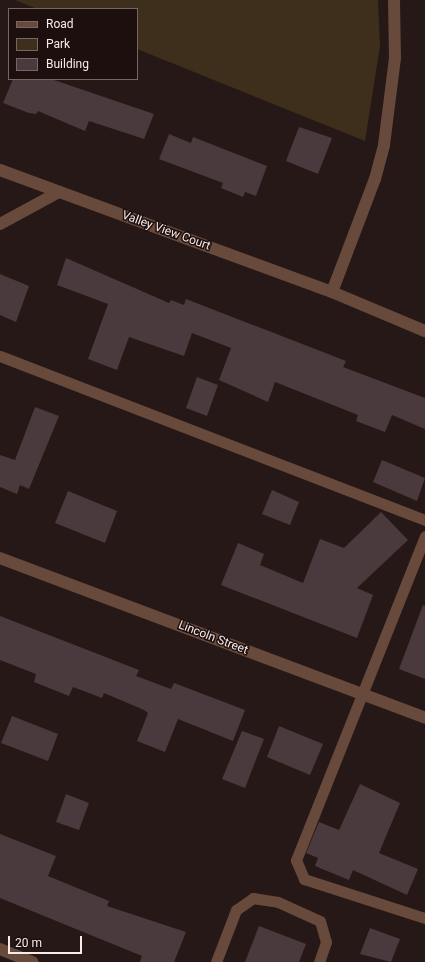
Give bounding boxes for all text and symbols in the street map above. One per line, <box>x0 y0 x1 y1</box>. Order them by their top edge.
legend <box>8 8 138 80</box>
text: Road <box>46 17 74 31</box>
text: Park <box>46 37 70 51</box>
text: Building <box>46 57 89 71</box>
street label: Valley View Court <box>120 208 212 254</box>
street label: Lincoln Street <box>176 618 250 658</box>
scale bar <box>10 928 84 954</box>
text: 20 m <box>15 936 42 950</box>

